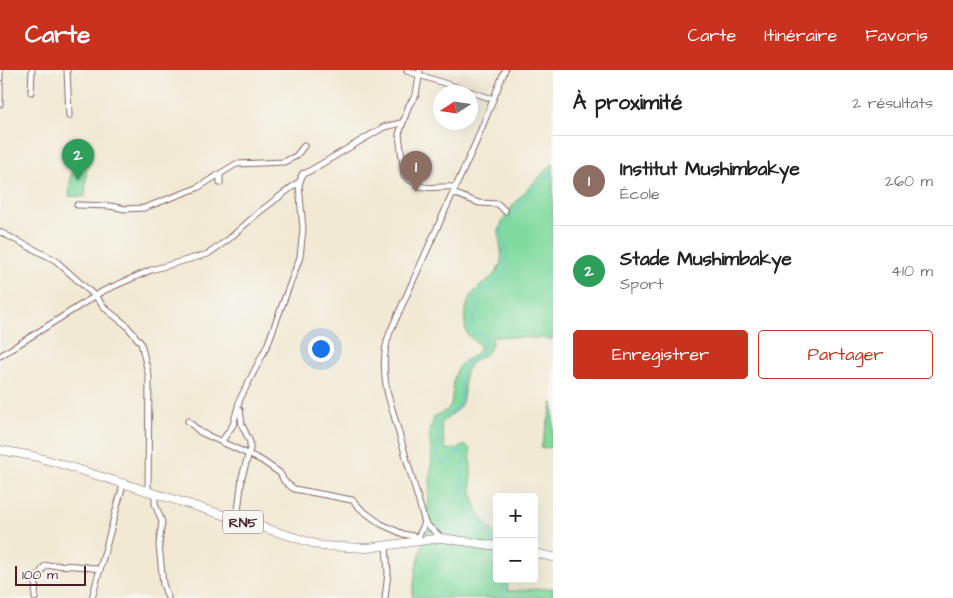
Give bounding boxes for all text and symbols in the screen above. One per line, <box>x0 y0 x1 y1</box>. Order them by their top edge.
text: Carte <box>25 18 90 52</box>
text: Carte <box>687 23 736 48</box>
text: Itinéraire <box>764 23 837 48</box>
text: Favoris <box>865 23 928 48</box>
north arrow <box>433 85 478 130</box>
text: À proximité <box>573 88 682 117</box>
text: 2 résultats <box>852 92 933 114</box>
pin: 2 <box>62 139 94 180</box>
pin: 1 <box>400 151 432 192</box>
text: Institut Mushimbakye <box>620 156 800 183</box>
text: 1 <box>588 170 590 192</box>
text: 260 m <box>885 170 933 192</box>
text: École <box>620 183 660 205</box>
text: Stade Mushimbakye <box>620 246 792 273</box>
text: 2 <box>584 260 594 282</box>
text: 410 m <box>891 260 933 282</box>
text: Sport <box>620 273 663 295</box>
button: Enregistrer <box>573 330 748 379</box>
button: Partager <box>758 330 933 379</box>
your location <box>308 336 334 362</box>
map controls <box>493 493 538 583</box>
button: + <box>493 493 538 538</box>
road number: RN5 <box>223 511 263 534</box>
button: − <box>493 538 538 583</box>
scale bar <box>15 563 86 586</box>
text: 100 m <box>22 565 58 585</box>

